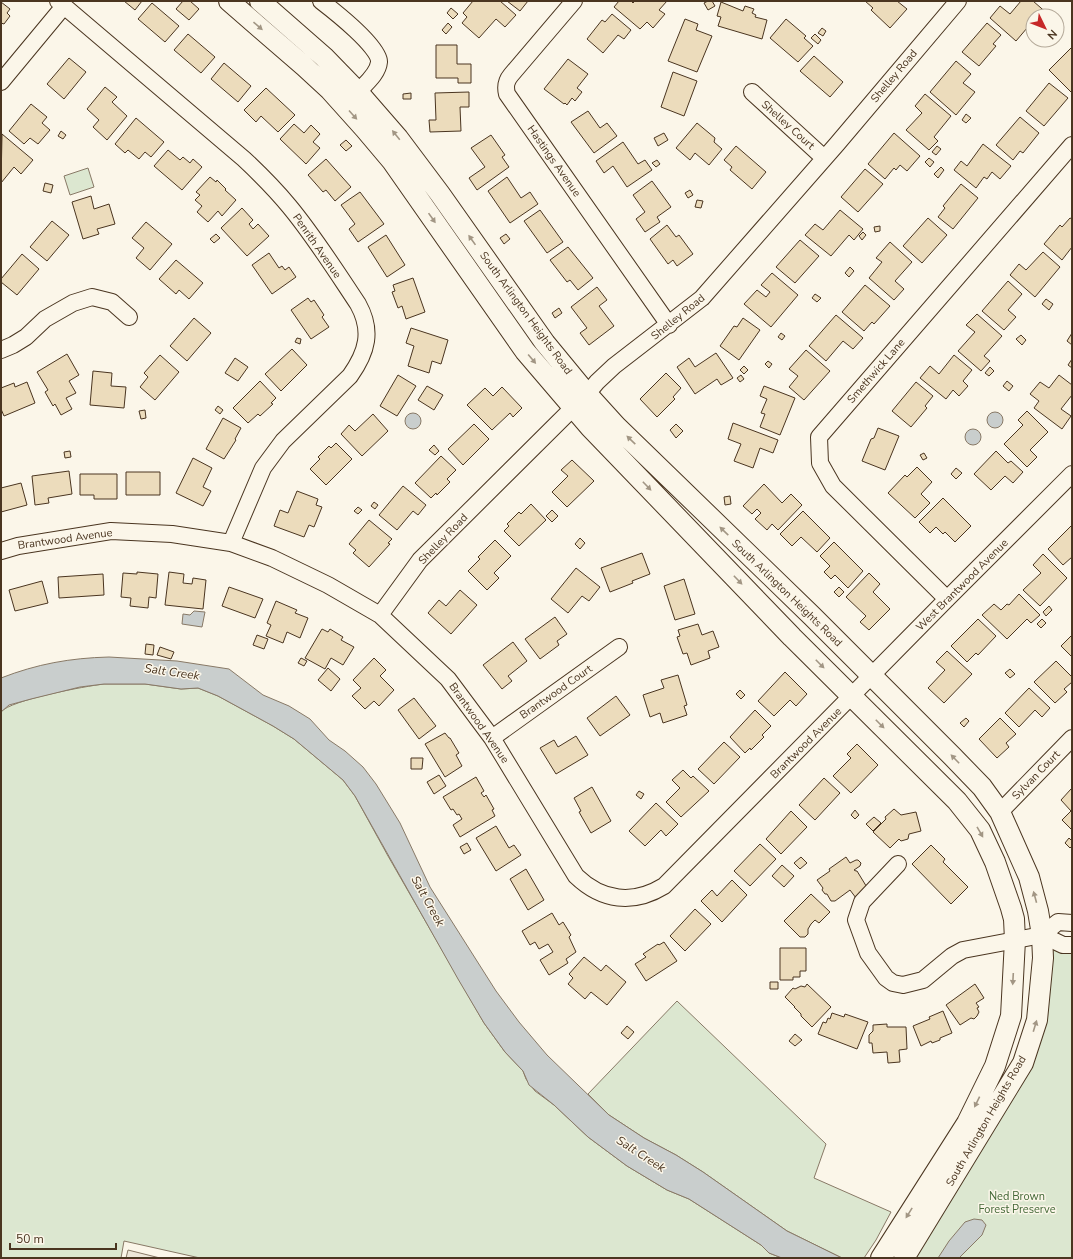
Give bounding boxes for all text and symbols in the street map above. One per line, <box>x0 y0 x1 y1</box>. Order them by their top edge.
north arrow <box>1025 8 1065 48</box>
one-way arrow <box>253 22 263 31</box>
text: N <box>1044 26 1060 43</box>
street label: Shelley Road <box>867 46 921 106</box>
street label: Shelley Court <box>758 97 818 153</box>
one-way arrow <box>348 110 357 121</box>
street label: Hastings Avenue <box>524 122 584 200</box>
one-way arrow <box>391 130 400 140</box>
street label: Penrith Avenue <box>289 211 345 281</box>
one-way arrow <box>428 213 436 224</box>
one-way arrow <box>468 235 476 245</box>
street label: South Arlington Heights Road <box>476 249 576 377</box>
street label: Shelley Road <box>648 291 708 343</box>
street label: Smethwick Lane <box>844 335 908 407</box>
one-way arrow <box>527 353 536 364</box>
one-way arrow <box>626 435 636 445</box>
one-way arrow <box>643 481 652 492</box>
street label: Shelley Road <box>415 510 471 568</box>
street label: Brantwood Avenue <box>17 525 113 553</box>
one-way arrow <box>719 526 729 536</box>
street label: South Arlington Heights Road <box>728 536 846 650</box>
street label: West Brantwood Avenue <box>913 536 1011 634</box>
one-way arrow <box>733 575 742 585</box>
one-way arrow <box>815 659 825 669</box>
water label: Salt Creek <box>143 660 202 684</box>
street label: Brantwood Court <box>517 661 595 723</box>
street label: Brantwood Avenue <box>445 680 513 766</box>
street label: Brantwood Avenue <box>767 704 845 782</box>
one-way arrow <box>875 719 885 729</box>
street label: Sylvan Court <box>1009 747 1063 803</box>
one-way arrow <box>950 754 960 764</box>
one-way arrow <box>976 826 983 838</box>
water label: Salt Creek <box>408 873 449 930</box>
one-way arrow <box>1031 891 1037 903</box>
one-way arrow <box>1010 973 1016 986</box>
one-way arrow <box>1032 1019 1038 1031</box>
street label: South Arlington Heights Road <box>942 1053 1030 1189</box>
one-way arrow <box>974 1097 980 1108</box>
water label: Salt Creek <box>613 1132 669 1176</box>
park label: Ned Brown Forest Preserve <box>979 1189 1056 1217</box>
one-way arrow <box>905 1208 913 1218</box>
scale bar <box>10 1225 116 1251</box>
text: 50 m <box>16 1231 44 1247</box>

